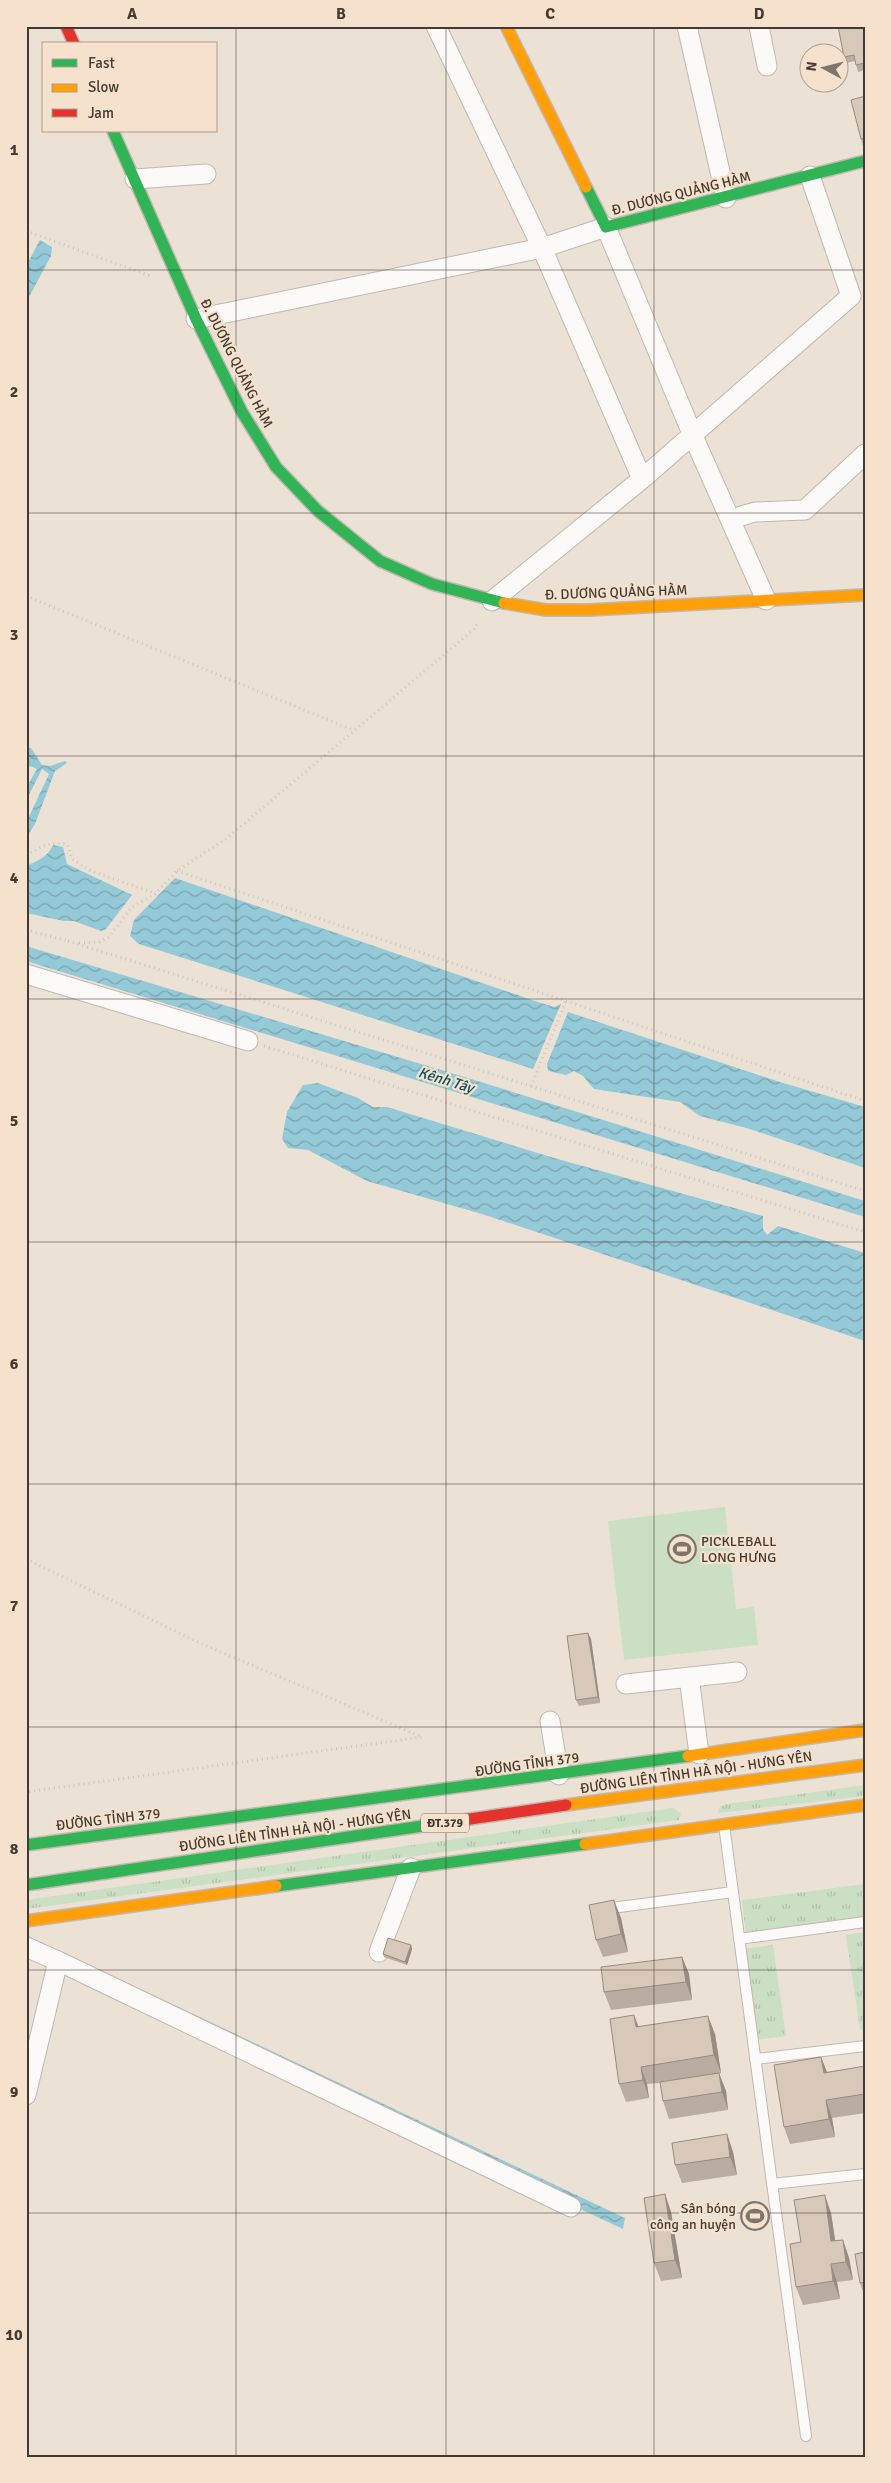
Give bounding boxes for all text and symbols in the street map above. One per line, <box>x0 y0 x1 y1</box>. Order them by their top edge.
text: A <box>127 4 138 24</box>
text: B <box>336 4 346 24</box>
text: C <box>545 4 555 24</box>
text: D <box>754 4 765 24</box>
legend <box>42 42 218 132</box>
north arrow <box>798 42 848 92</box>
text: Fast <box>88 54 115 72</box>
text: N <box>803 61 821 72</box>
text: Slow <box>88 78 119 96</box>
text: Jam <box>88 104 114 122</box>
text: 1 <box>10 140 19 160</box>
street label: Đ. DƯƠNG QUẢNG HÀM <box>610 168 752 219</box>
street label: Đ. DƯƠNG QUẢNG HÀM <box>197 296 276 431</box>
text: 2 <box>10 382 18 402</box>
street label: Đ. DƯƠNG QUẢNG HÀM <box>544 582 688 603</box>
text: 3 <box>10 625 18 645</box>
text: 4 <box>10 868 19 888</box>
water label: Kênh Tây <box>416 1063 478 1098</box>
text: 5 <box>10 1111 18 1131</box>
text: 6 <box>10 1354 19 1374</box>
place label: PICKLEBALL LONG HƯNG <box>701 1533 776 1566</box>
sports icon: PICKLEBALL LONG HƯNG <box>667 1534 697 1564</box>
text: 7 <box>10 1596 19 1616</box>
street label: ĐƯỜNG LIÊN TỈNH HÀ NỘI - HƯNG YÊN <box>579 1748 813 1797</box>
street label: ĐƯỜNG TỈNH 379 <box>474 1749 580 1780</box>
street label: ĐƯỜNG TỈNH 379 <box>55 1805 161 1834</box>
street label: ĐƯỜNG LIÊN TỈNH HÀ NỘI - HƯNG YÊN <box>178 1806 412 1855</box>
road number: ĐT.379 <box>421 1814 469 1832</box>
text: 8 <box>10 1839 19 1859</box>
text: 9 <box>10 2082 19 2102</box>
place label: Sân bóng công an huyện <box>650 2200 736 2233</box>
sports icon: Sân bóng công an huyện <box>740 2201 770 2231</box>
text: 10 <box>5 2325 23 2345</box>

